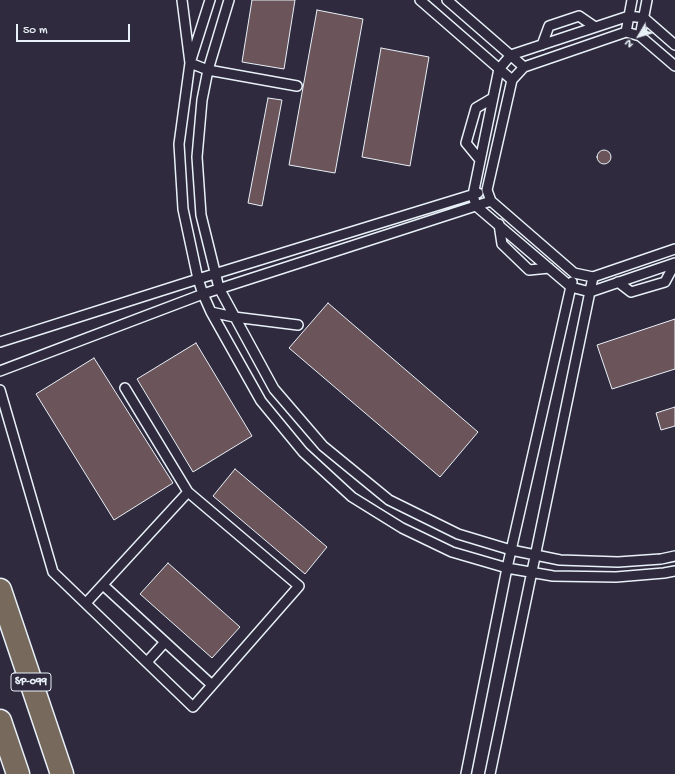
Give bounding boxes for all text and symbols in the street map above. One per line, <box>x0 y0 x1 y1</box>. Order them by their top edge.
scale bar <box>18 16 132 42</box>
north arrow <box>619 16 659 56</box>
text: 50 m <box>23 24 48 38</box>
text: N <box>623 37 636 50</box>
road number: SP-099 <box>11 673 51 691</box>

